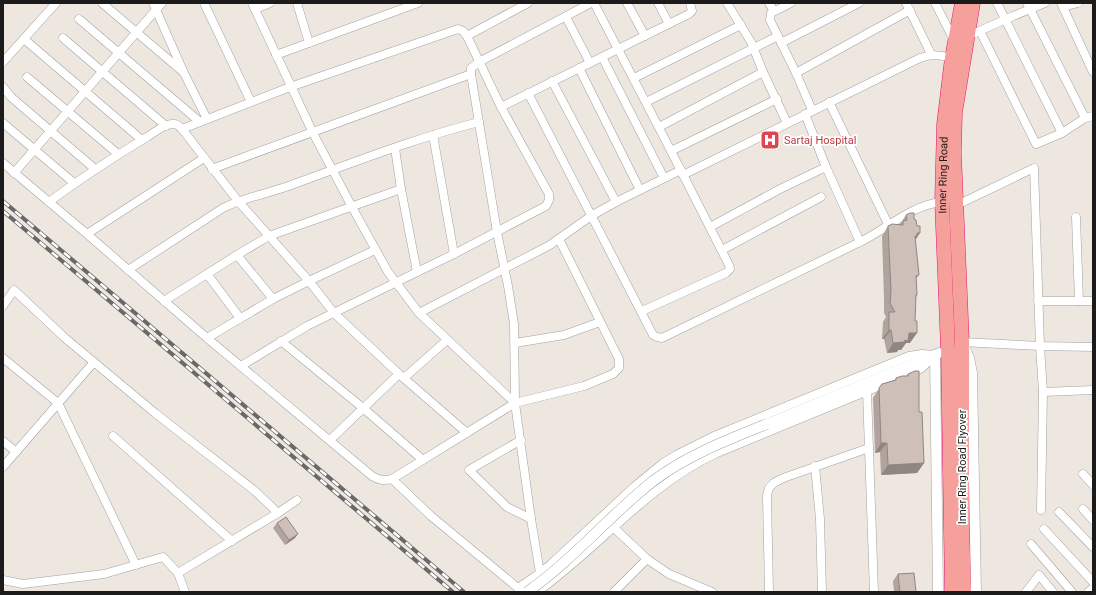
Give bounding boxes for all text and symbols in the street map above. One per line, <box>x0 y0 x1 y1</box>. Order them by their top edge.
hospital icon: Sartaj Hospital <box>759 129 781 151</box>
place label: Sartaj Hospital <box>784 134 856 147</box>
street label: Inner Ring Road <box>935 136 950 214</box>
street label: Inner Ring Road Flyover <box>956 409 969 524</box>

